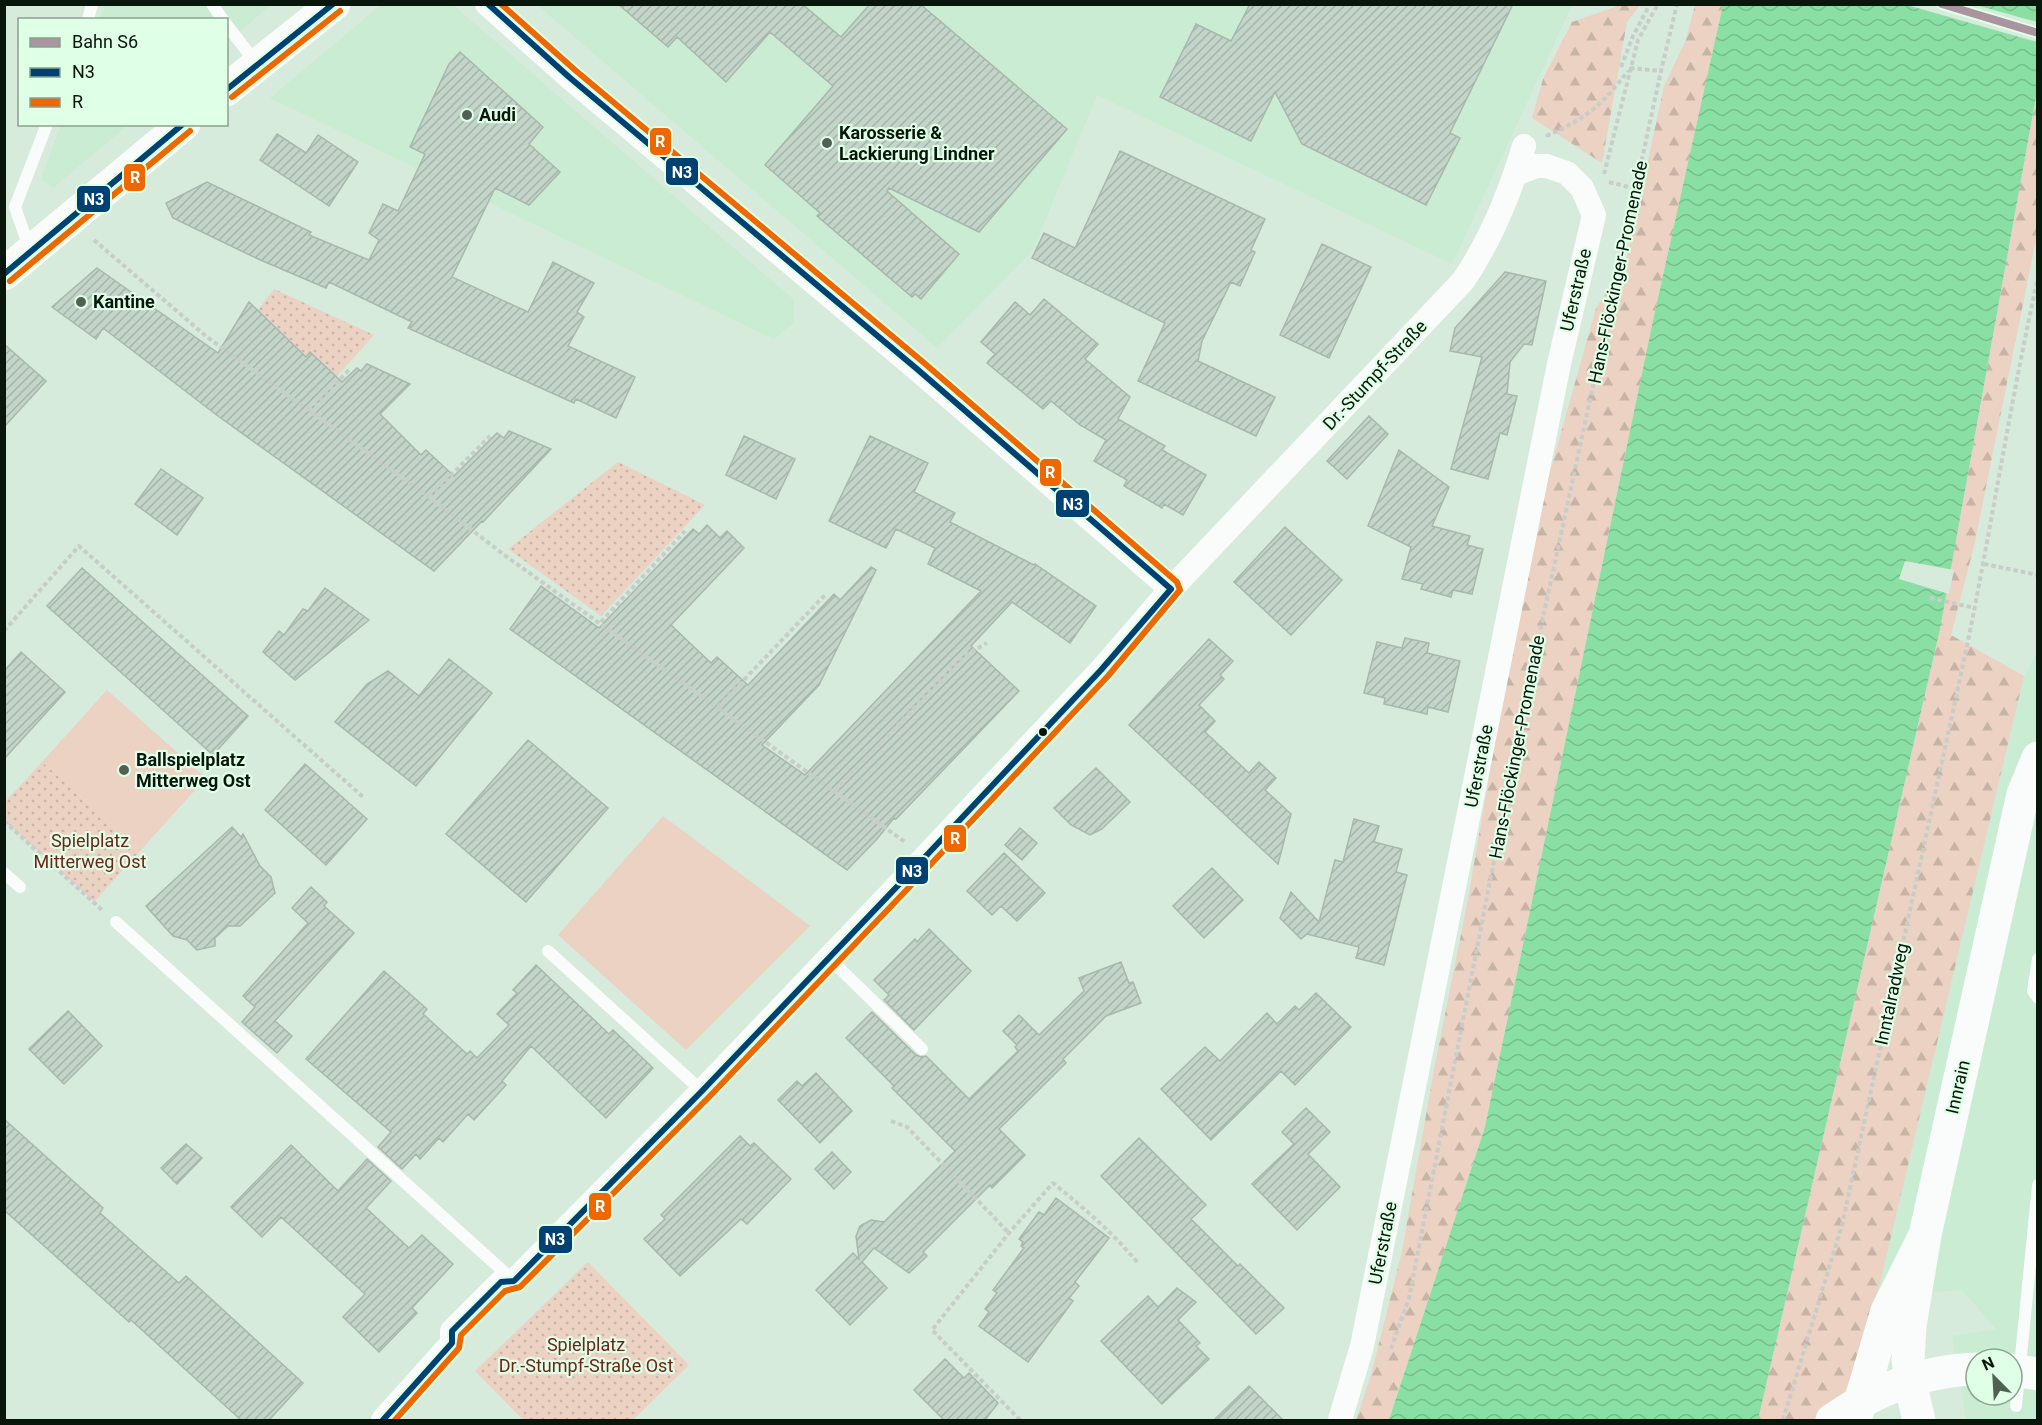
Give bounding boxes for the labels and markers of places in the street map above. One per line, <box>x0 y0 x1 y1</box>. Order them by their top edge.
place label: Audi <box>479 104 516 125</box>
marker: Audi <box>460 108 474 122</box>
place label: Karosserie & Lackierung Lindner <box>839 122 995 164</box>
marker: Karosserie & Lackierung Lindner <box>820 136 834 150</box>
place label: Kantine <box>93 291 155 312</box>
marker: Kantine <box>74 295 88 309</box>
unlabelled marker <box>1037 726 1049 738</box>
place label: Ballspielplatz Mitterweg Ost <box>136 749 251 791</box>
marker: Ballspielplatz Mitterweg Ost <box>117 763 131 777</box>

